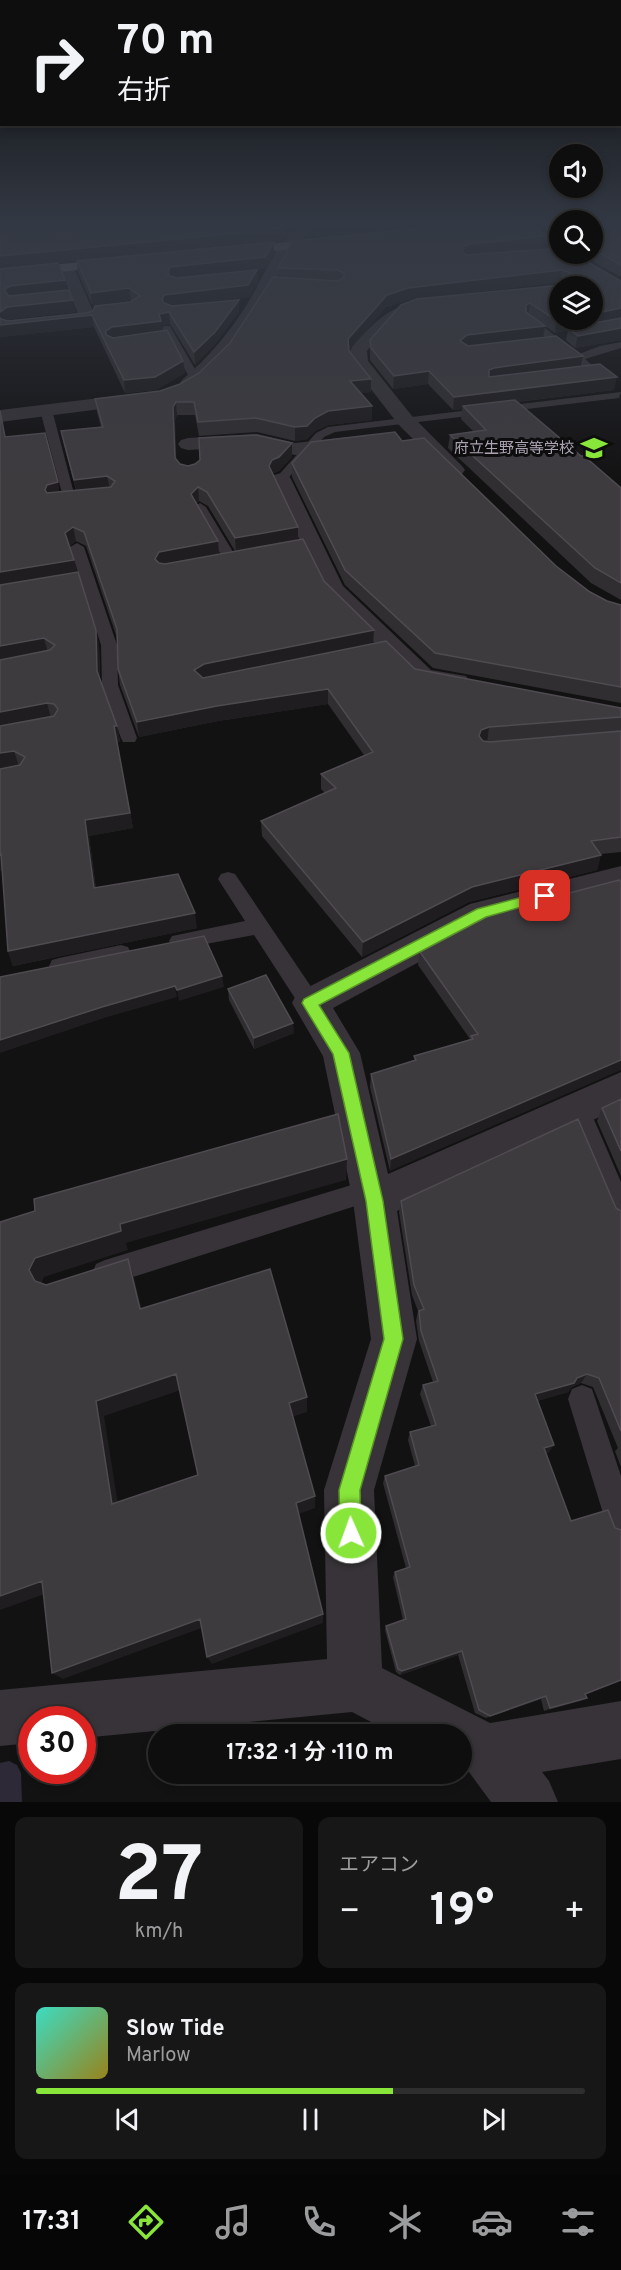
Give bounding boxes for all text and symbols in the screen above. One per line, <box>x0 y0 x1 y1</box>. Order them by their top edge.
text: 70 m <box>117 16 215 69</box>
icon: right <box>18 24 96 102</box>
text: 右折 <box>117 75 171 109</box>
map controls <box>549 144 603 330</box>
button: sound <box>549 144 603 198</box>
button: search <box>549 210 603 264</box>
button: layers <box>549 276 603 330</box>
school or university icon: 府立生野高等学校 <box>579 433 609 463</box>
place label: 府立生野高等学校 <box>454 440 574 459</box>
pin <box>519 870 570 921</box>
icon: arrive <box>528 879 561 912</box>
position arrow <box>319 1501 383 1565</box>
speed limit sign: 30 <box>18 1706 96 1784</box>
text: 17:32 · 1 分 · 110 m <box>226 1740 394 1767</box>
text: 27 <box>115 1830 203 1929</box>
text: エアコン <box>339 1853 419 1879</box>
text: 19° <box>430 1884 494 1941</box>
text: − <box>339 1892 360 1934</box>
text: + <box>564 1892 585 1934</box>
text: km/h <box>135 1919 183 1945</box>
text: Slow Tide <box>126 2016 225 2043</box>
text: Marlow <box>126 2043 190 2069</box>
icon: previous <box>111 2103 144 2136</box>
icon: pause <box>294 2103 327 2136</box>
icon: next <box>477 2103 510 2136</box>
icon: directions <box>125 2201 167 2243</box>
icon: music <box>212 2201 254 2243</box>
icon: phone <box>298 2201 340 2243</box>
icon: climate <box>384 2201 426 2243</box>
icon: car <box>471 2201 513 2243</box>
icon: filters <box>557 2201 599 2243</box>
text: 17:31 <box>22 2205 81 2239</box>

